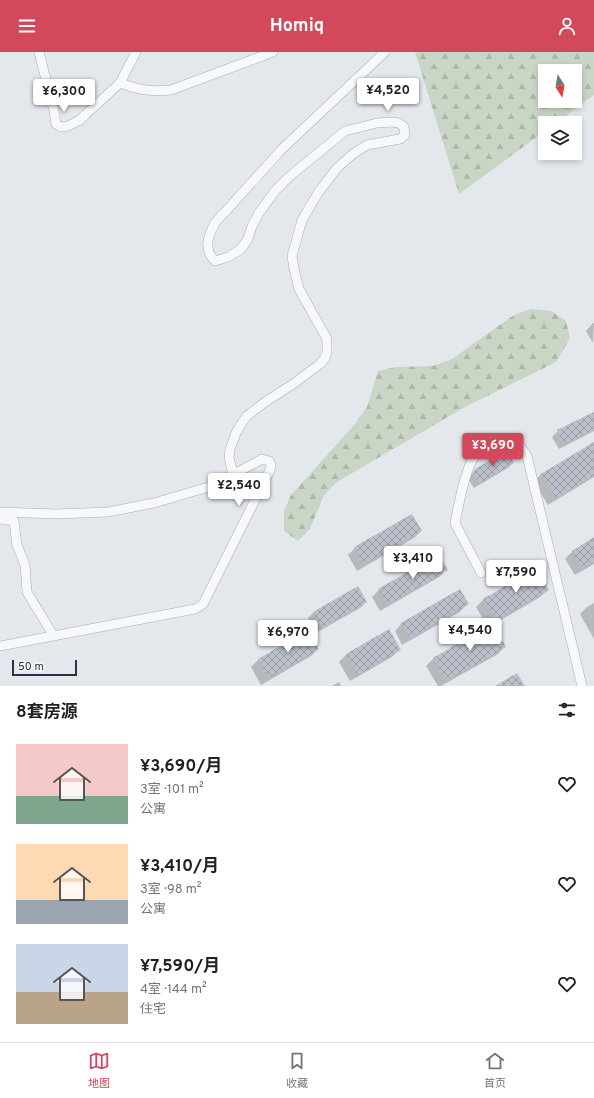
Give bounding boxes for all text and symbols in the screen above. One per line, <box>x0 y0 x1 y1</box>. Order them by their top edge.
icon: menu <box>16 15 38 37</box>
text: Homiq <box>270 15 324 38</box>
icon: person <box>556 15 578 37</box>
north arrow <box>538 64 582 108</box>
map controls <box>538 64 582 160</box>
pin: ¥4,520 <box>355 78 421 112</box>
pin: ¥6,300 <box>31 79 97 113</box>
text: ¥4,520 <box>366 83 410 99</box>
text: ¥6,300 <box>42 84 86 100</box>
button: layers <box>538 116 582 160</box>
pin: ¥3,690 <box>460 433 526 467</box>
text: ¥3,690 <box>471 438 515 454</box>
pin: ¥2,540 <box>206 473 272 507</box>
text: ¥2,540 <box>217 478 261 494</box>
pin: ¥3,410 <box>380 546 446 580</box>
text: ¥3,410 <box>393 551 433 567</box>
pin: ¥7,590 <box>483 560 549 594</box>
text: ¥7,590 <box>495 565 537 581</box>
pin: ¥4,540 <box>437 618 503 652</box>
pin: ¥6,970 <box>255 620 321 654</box>
text: ¥4,540 <box>448 623 492 639</box>
text: ¥6,970 <box>267 625 309 641</box>
scale bar <box>12 658 77 677</box>
text: 50 m <box>18 660 44 674</box>
icon: filters <box>556 699 578 721</box>
text: 8套房源 <box>16 702 78 724</box>
text: ¥3,690/月 <box>140 756 222 778</box>
icon: home <box>48 760 96 808</box>
icon: heart <box>556 773 578 795</box>
text: 3室 · 101 m² <box>140 782 204 798</box>
text: 公寓 <box>140 802 166 818</box>
text: ¥3,410/月 <box>140 856 219 878</box>
icon: home <box>48 860 96 908</box>
icon: heart <box>556 873 578 895</box>
text: 3室 · 98 m² <box>140 882 201 898</box>
text: 公寓 <box>140 902 166 918</box>
text: ¥7,590/月 <box>140 956 220 978</box>
icon: home <box>48 960 96 1008</box>
icon: heart <box>556 973 578 995</box>
text: 4室 · 144 m² <box>140 982 207 998</box>
text: 住宅 <box>140 1002 166 1018</box>
tab: 地图 <box>88 1050 110 1091</box>
tab: 收藏 <box>286 1050 308 1091</box>
tab: 首页 <box>484 1050 506 1091</box>

